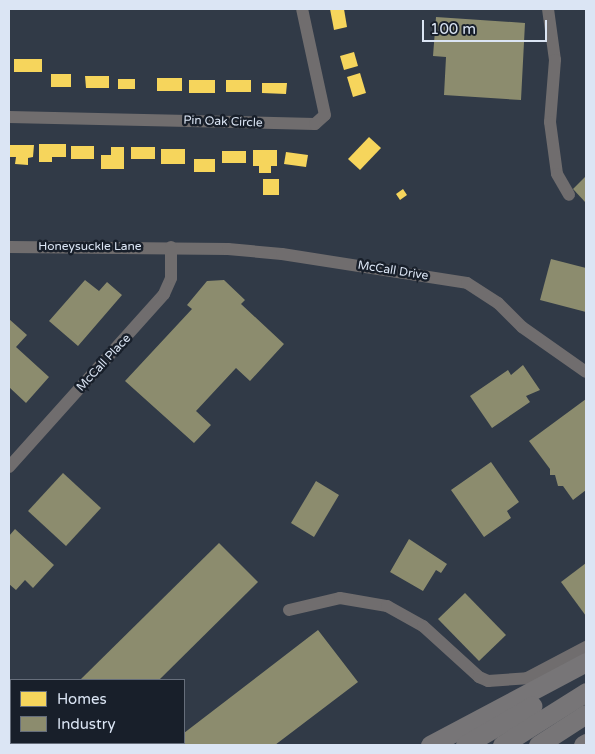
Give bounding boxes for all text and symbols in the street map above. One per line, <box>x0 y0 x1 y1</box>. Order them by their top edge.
scale bar <box>425 10 550 42</box>
text: 100 m <box>430 20 476 38</box>
street label: Pin Oak Circle <box>183 113 263 131</box>
street label: Honeysuckle Lane <box>38 240 142 254</box>
street label: McCall Drive <box>357 258 429 284</box>
street label: McCall Place <box>74 331 134 395</box>
legend <box>10 679 185 744</box>
text: Homes <box>57 690 107 708</box>
text: Industry <box>57 715 116 733</box>

